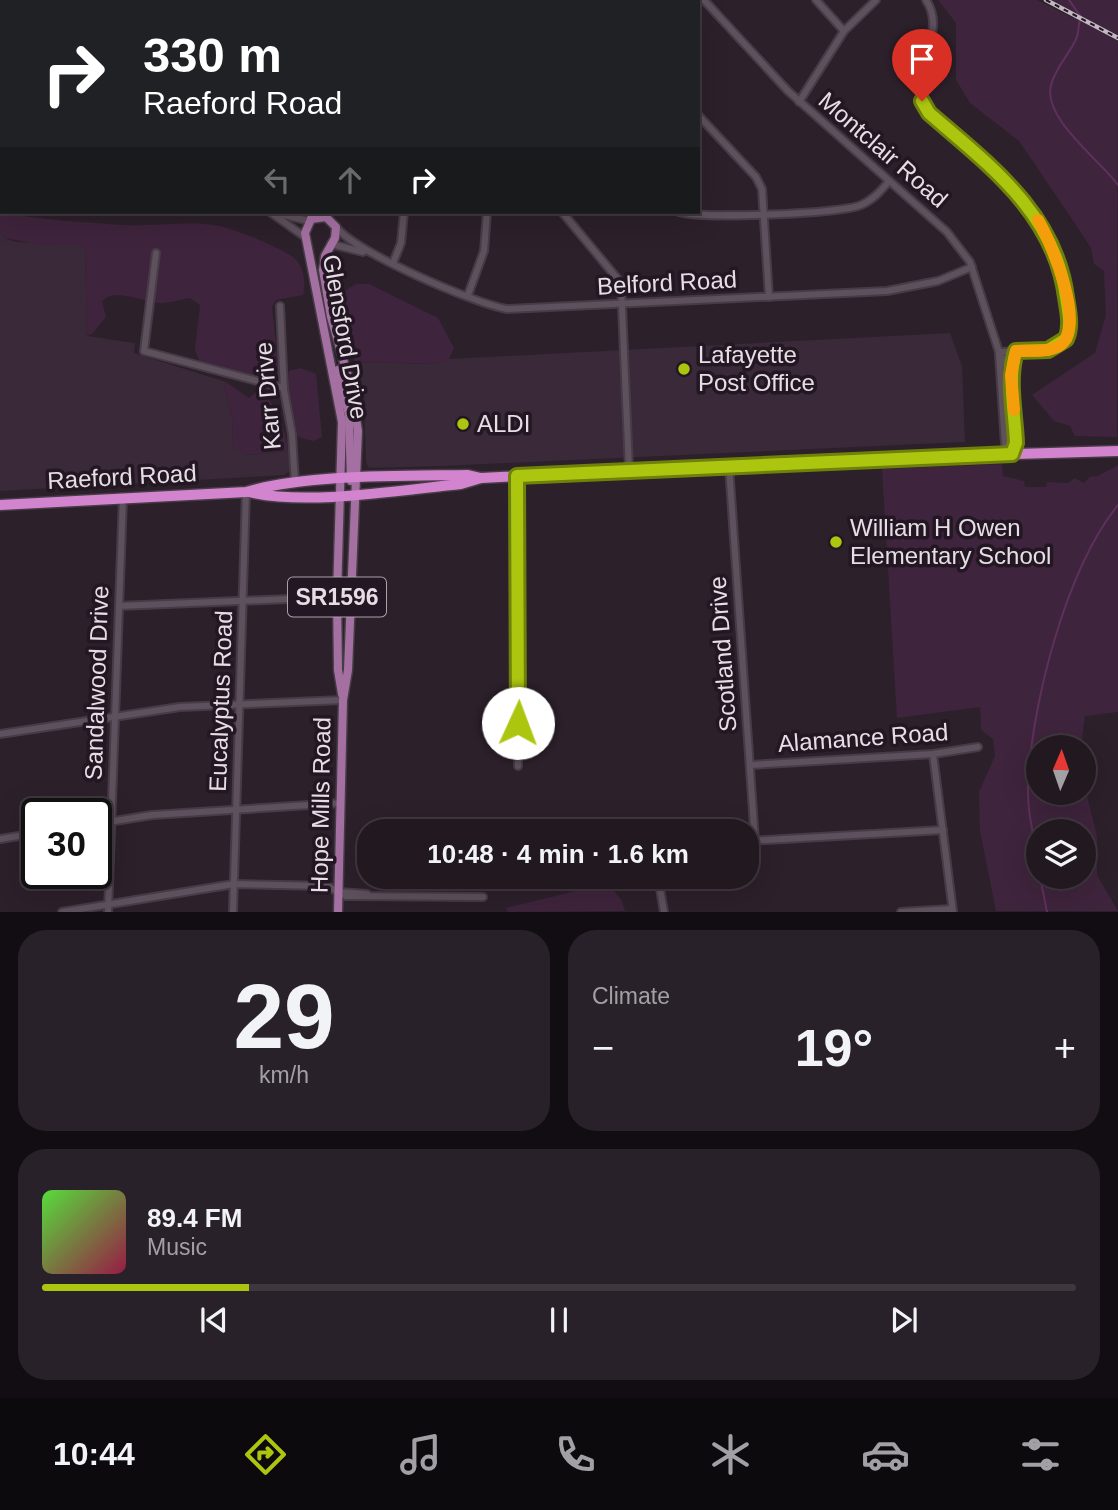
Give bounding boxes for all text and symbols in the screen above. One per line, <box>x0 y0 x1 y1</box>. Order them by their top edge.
icon: right <box>28 28 119 119</box>
text: 330 m <box>143 28 282 82</box>
pin <box>892 29 952 101</box>
icon: arrive <box>903 40 941 78</box>
text: Raeford Road <box>143 85 342 121</box>
street label: Montclair Road <box>814 86 953 213</box>
icon: left <box>258 161 296 199</box>
icon: ahead <box>331 161 369 199</box>
icon: right <box>404 161 442 199</box>
street label: Glensford Drive <box>318 252 373 421</box>
street label: Belford Road <box>596 265 738 300</box>
street label: Karr Drive <box>249 341 286 451</box>
place label: Lafayette Post Office <box>698 341 815 396</box>
marker: Lafayette Post Office <box>676 361 692 377</box>
place label: ALDI <box>477 410 530 437</box>
marker: ALDI <box>455 416 471 432</box>
street label: Raeford Road <box>47 459 197 494</box>
place label: William H Owen Elementary School <box>850 514 1051 569</box>
marker: William H Owen Elementary School <box>828 534 844 550</box>
street label: Scotland Drive <box>704 575 741 733</box>
road number: SR1596 <box>288 578 386 617</box>
street label: Sandalwood Drive <box>80 585 113 781</box>
street label: Eucalyptus Road <box>204 610 237 792</box>
position arrow <box>481 686 555 760</box>
street label: Hope Mills Road <box>305 717 336 893</box>
street label: Alamance Road <box>777 718 949 757</box>
north arrow <box>1026 735 1096 805</box>
map controls <box>1026 735 1096 889</box>
speed limit sign: 30 <box>21 798 112 889</box>
button: layers <box>1026 819 1096 889</box>
text: 10:48 · 4 min · 1.6 km <box>427 839 689 869</box>
text: 29 <box>233 966 335 1067</box>
text: Climate <box>592 983 670 1009</box>
text: 19° <box>795 1019 873 1077</box>
text: − <box>592 1027 614 1069</box>
text: + <box>1054 1027 1076 1069</box>
text: km/h <box>259 1062 309 1088</box>
text: 89.4 FM <box>147 1203 242 1233</box>
text: Music <box>147 1234 207 1260</box>
icon: previous <box>195 1301 233 1339</box>
icon: pause <box>540 1301 578 1339</box>
icon: next <box>885 1301 923 1339</box>
icon: directions <box>241 1430 290 1479</box>
icon: music <box>396 1430 445 1479</box>
icon: phone <box>551 1430 600 1479</box>
icon: climate <box>706 1430 755 1479</box>
icon: car <box>861 1430 910 1479</box>
icon: filters <box>1016 1430 1065 1479</box>
text: 10:44 <box>53 1436 135 1472</box>

